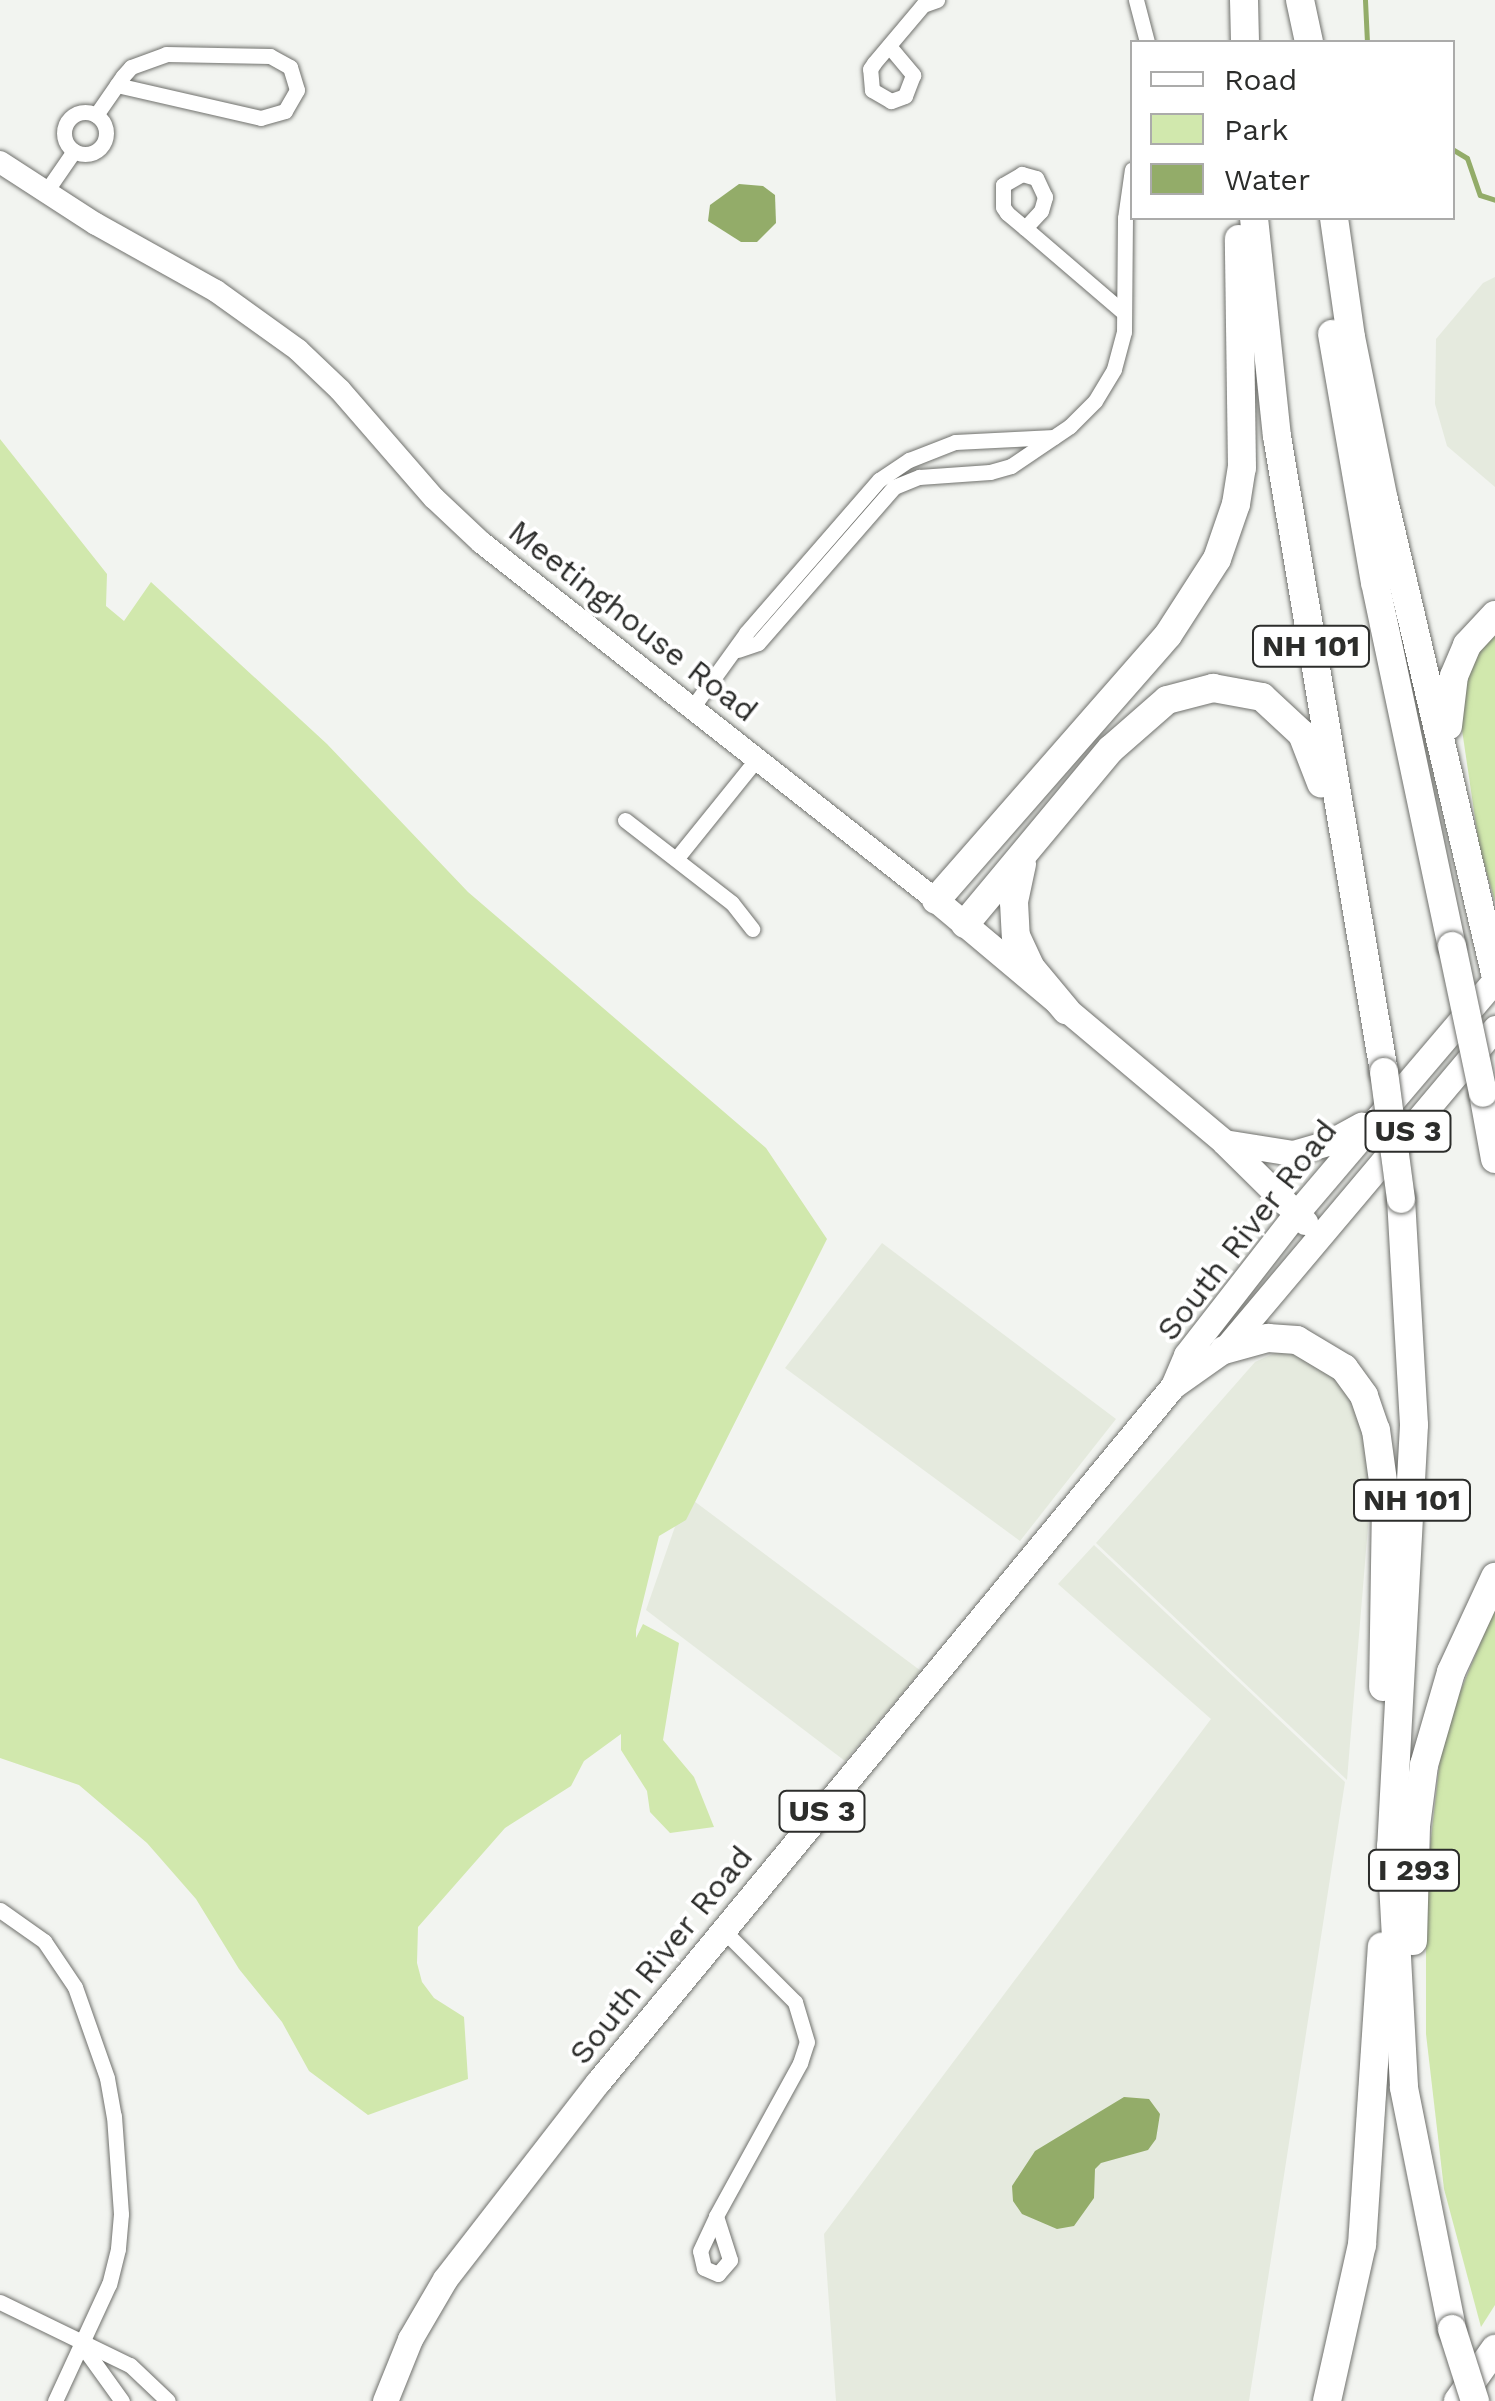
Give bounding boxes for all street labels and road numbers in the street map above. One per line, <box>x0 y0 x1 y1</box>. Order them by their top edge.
street label: Meetinghouse Road <box>501 512 765 730</box>
road number: NH 101 <box>1251 621 1371 671</box>
road number: US 3 <box>1363 1106 1453 1156</box>
street label: South River Road <box>1149 1112 1345 1348</box>
road number: NH 101 <box>1352 1475 1472 1525</box>
road number: US 3 <box>777 1786 867 1836</box>
street label: South River Road <box>561 1838 761 2072</box>
road number: I 293 <box>1366 1845 1462 1895</box>

